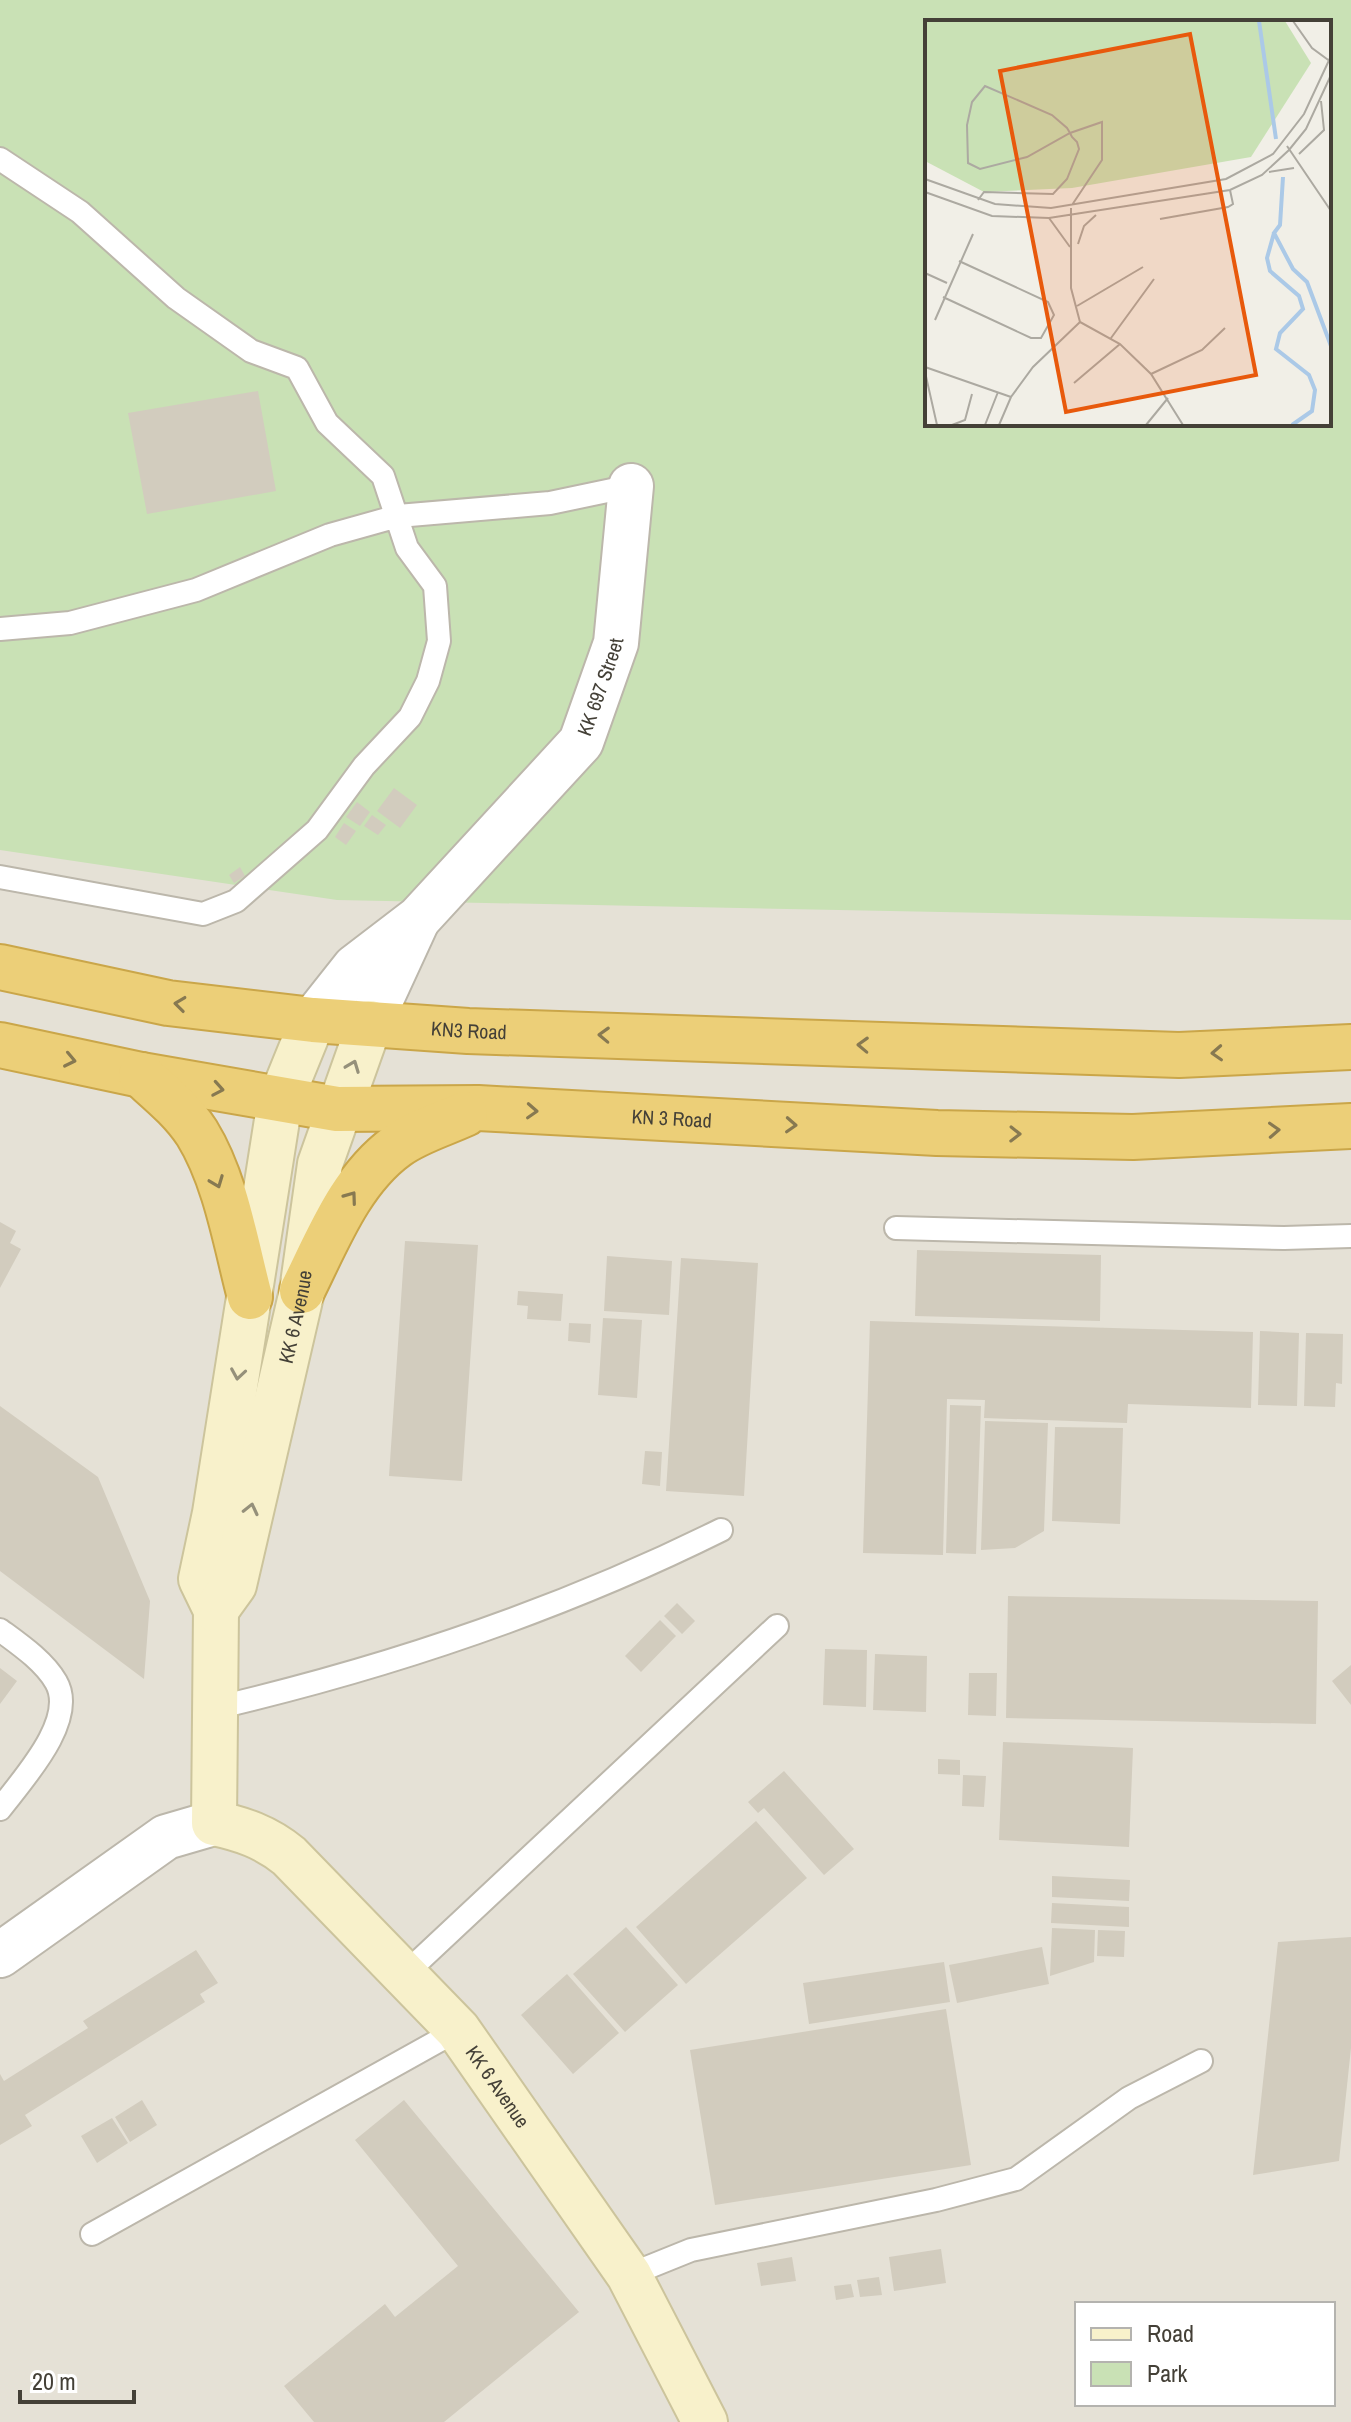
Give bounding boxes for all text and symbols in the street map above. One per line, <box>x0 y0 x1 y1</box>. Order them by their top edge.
inset map <box>925 20 1331 426</box>
street label: KK 697 Street <box>570 637 629 739</box>
one-way arrow <box>173 996 186 1013</box>
street label: KN3 Road <box>430 1014 507 1045</box>
one-way arrow <box>597 1027 610 1044</box>
one-way arrow <box>857 1037 869 1054</box>
one-way arrow <box>1210 1045 1223 1062</box>
one-way arrow <box>63 1051 77 1068</box>
one-way arrow <box>343 1060 360 1074</box>
one-way arrow <box>211 1080 224 1097</box>
one-way arrow <box>526 1102 539 1119</box>
street label: KN 3 Road <box>631 1102 712 1134</box>
one-way arrow <box>785 1116 798 1133</box>
one-way arrow <box>1268 1122 1281 1139</box>
one-way arrow <box>1009 1126 1022 1143</box>
one-way arrow <box>207 1174 224 1188</box>
one-way arrow <box>342 1191 356 1206</box>
street label: KK 6 Avenue <box>272 1268 318 1366</box>
one-way arrow <box>230 1367 247 1381</box>
one-way arrow <box>242 1503 259 1517</box>
street label: KK 6 Avenue <box>460 2040 536 2133</box>
legend <box>1075 2302 1335 2406</box>
text: Road <box>1147 2317 1194 2349</box>
scale bar <box>20 2354 134 2404</box>
text: Park <box>1147 2357 1188 2389</box>
text: 20 m <box>32 2365 76 2397</box>

